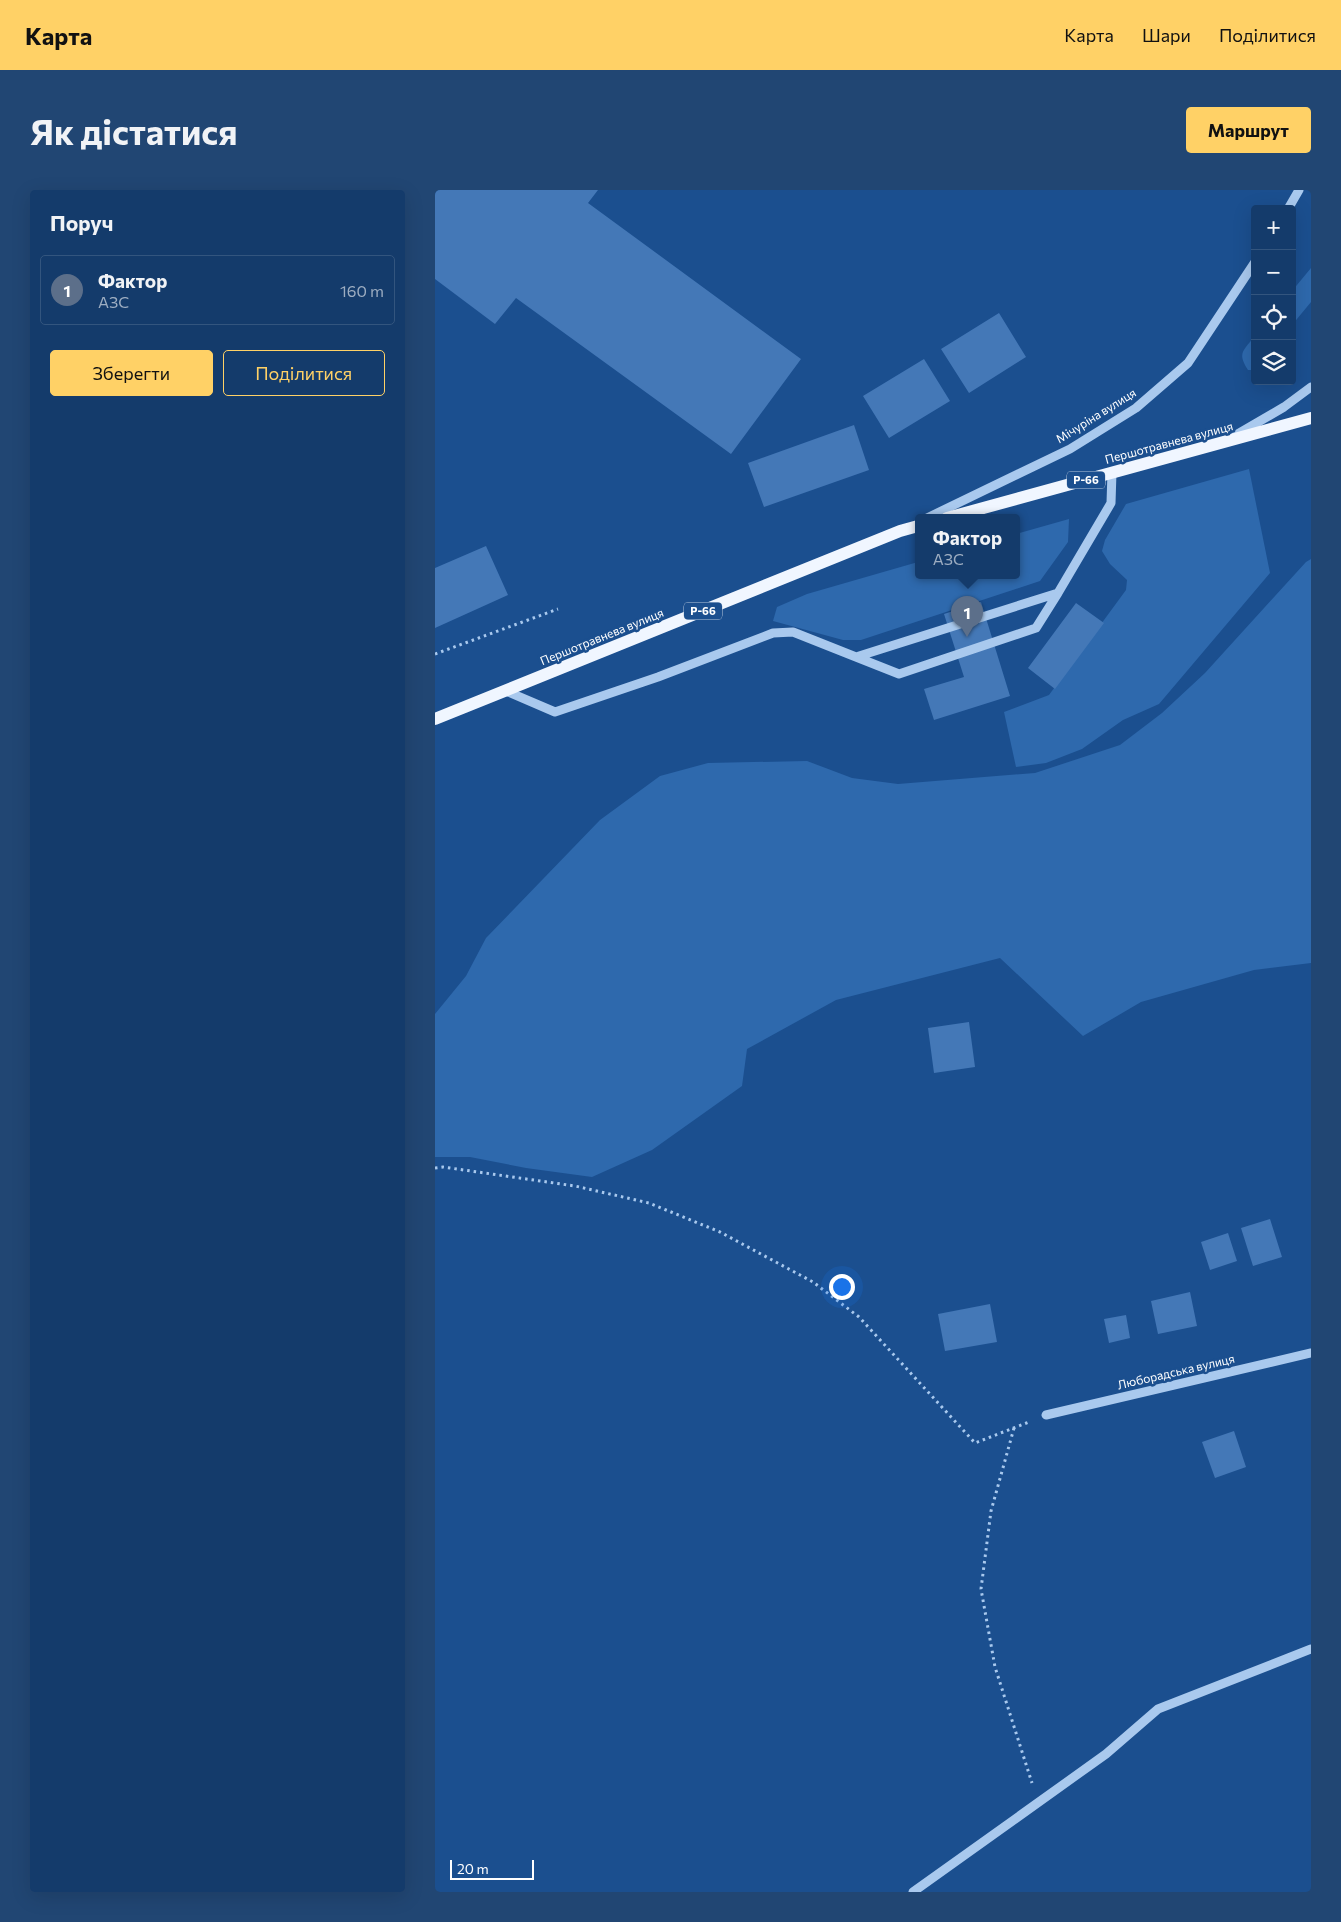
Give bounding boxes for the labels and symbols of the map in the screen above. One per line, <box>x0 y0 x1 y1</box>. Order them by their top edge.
street label: Мічуріна вулиця <box>1053 385 1138 445</box>
street label: Першотравнева вулиця <box>1103 418 1234 466</box>
road number: Р-66 <box>1067 472 1105 488</box>
pin: 1 <box>951 596 983 637</box>
road number: Р-66 <box>684 602 722 620</box>
street label: Першотравнева вулиця <box>538 605 665 667</box>
your location <box>829 1274 855 1300</box>
street label: Люборадська вулиця <box>1116 1351 1236 1391</box>
scale bar <box>450 1857 534 1880</box>

